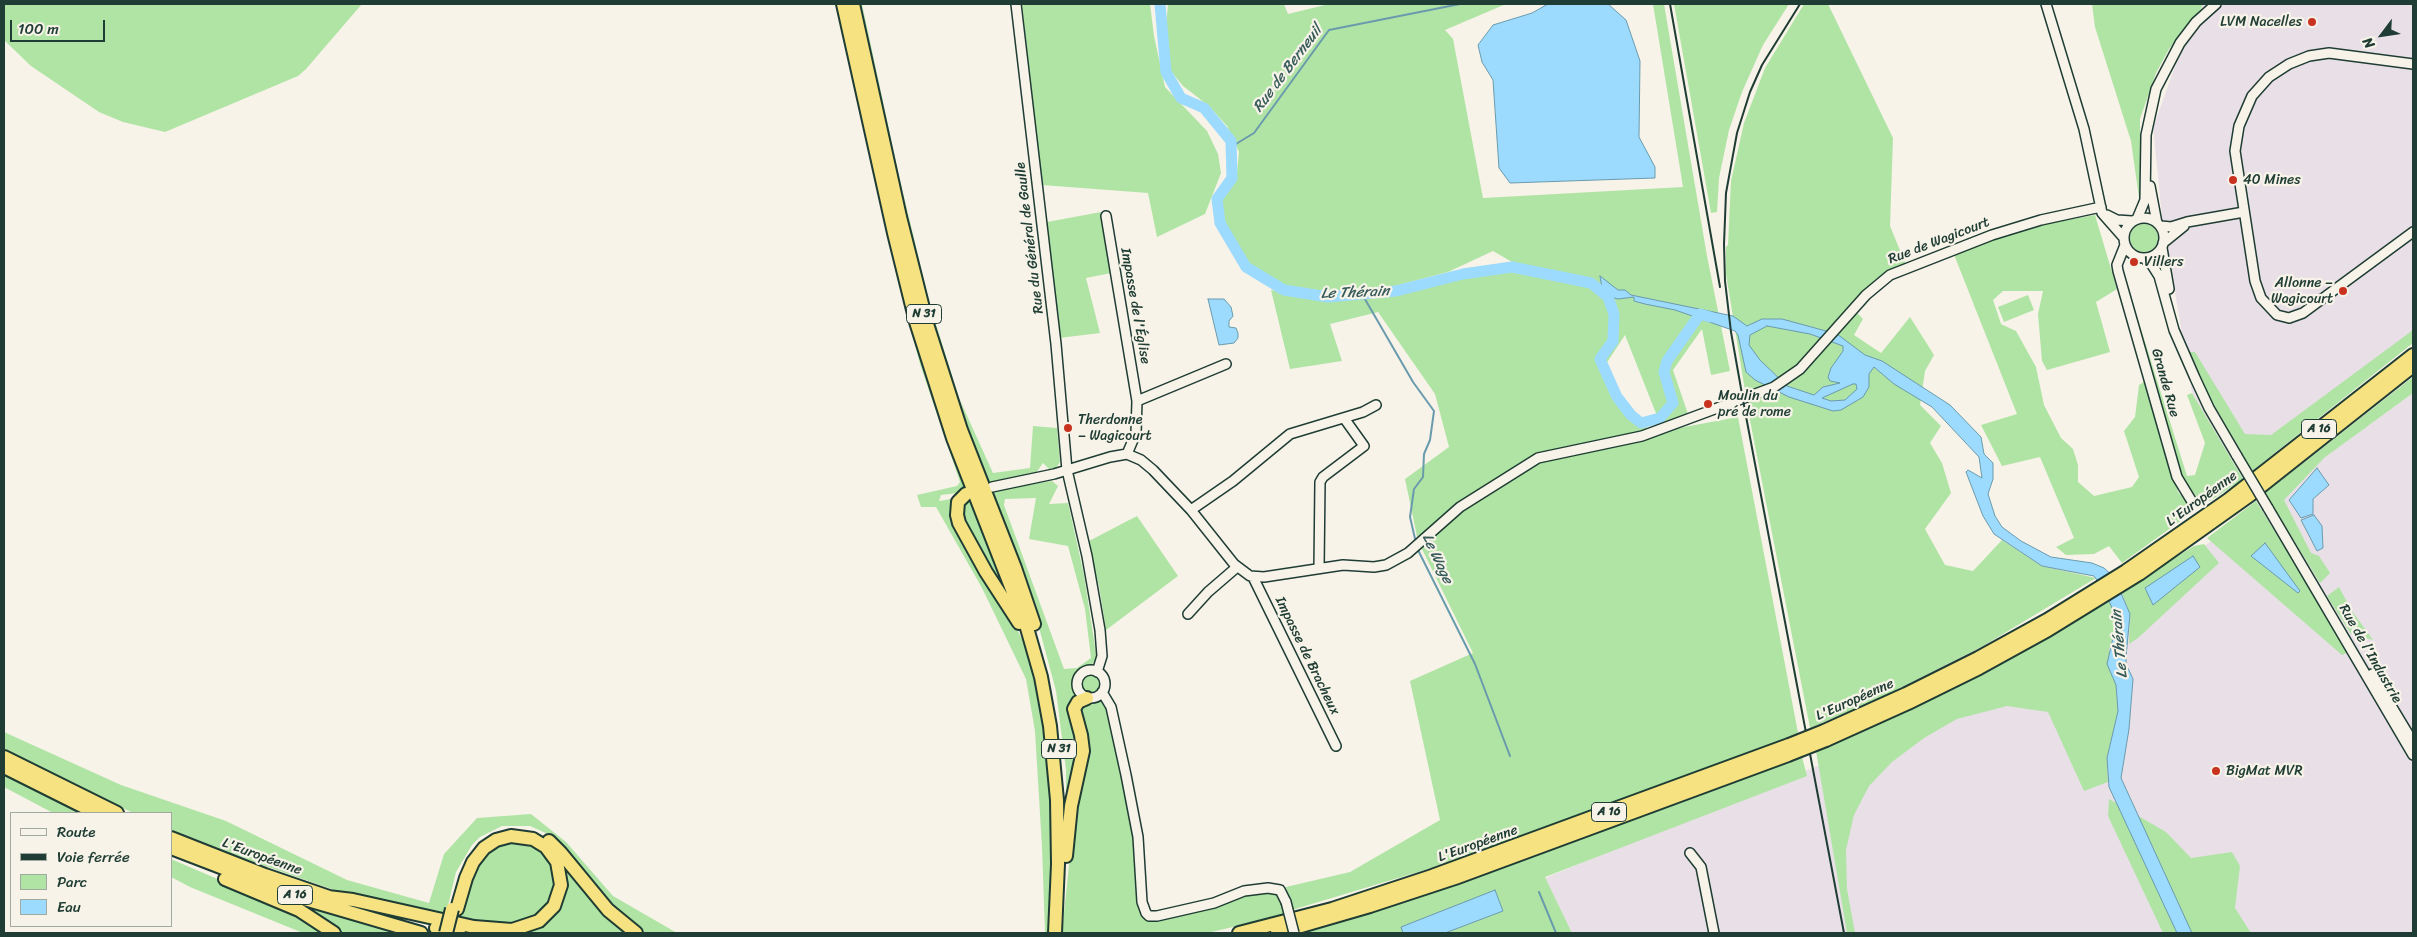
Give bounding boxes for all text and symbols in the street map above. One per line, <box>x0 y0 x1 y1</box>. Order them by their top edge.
scale bar <box>12 10 108 42</box>
north arrow <box>2357 10 2407 60</box>
place label: LVM Nacelles <box>2220 14 2302 30</box>
text: 100 m <box>18 16 59 42</box>
marker: LVM Nacelles <box>2306 16 2318 28</box>
water label: Rue de Berneuil <box>1250 22 1326 116</box>
text: N <box>2356 32 2382 54</box>
street label: Rue du Général de Gaulle <box>1012 161 1048 315</box>
place label: 40 Mines <box>2243 172 2301 188</box>
marker: 40 Mines <box>2227 174 2239 186</box>
street label: Rue de Wagicourt <box>1886 214 1992 268</box>
street label: Impasse de l'Église <box>1117 247 1153 365</box>
place label: Villers <box>2144 254 2184 270</box>
marker: Villers <box>2128 256 2140 268</box>
place label: Allonne – Wagicourt <box>2271 275 2333 308</box>
water label: Le Thérain <box>1320 283 1390 303</box>
marker: Allonne – Wagicourt <box>2337 285 2349 297</box>
road number: N 31 <box>906 304 942 324</box>
street label: Grande Rue <box>2147 347 2183 419</box>
place label: Moulin du pré de rome <box>1718 388 1791 421</box>
marker: Moulin du pré de rome <box>1702 398 1714 410</box>
place label: Therdonne – Wagicourt <box>1078 412 1152 444</box>
road number: A 16 <box>2302 419 2336 438</box>
marker: Therdonne – Wagicourt <box>1062 422 1074 434</box>
street label: L'Européenne <box>2163 468 2241 530</box>
water label: Le Wage <box>1418 531 1456 587</box>
street label: Impasse de Bracheux <box>1271 594 1343 718</box>
street label: Rue de l'Industrie <box>2335 602 2405 706</box>
water label: Le Thérain <box>2108 609 2132 679</box>
street label: L'Européenne <box>1813 675 1897 725</box>
road number: N 31 <box>1042 740 1076 759</box>
place label: BigMat MVR <box>2226 763 2303 779</box>
marker: BigMat MVR <box>2210 765 2222 777</box>
road number: A 16 <box>1592 802 1626 822</box>
legend <box>10 812 172 927</box>
text: Route <box>57 819 96 845</box>
street label: L'Européenne <box>1436 822 1520 866</box>
street label: L'Européenne <box>220 835 304 879</box>
text: Voie ferrée <box>57 844 130 870</box>
text: Parc <box>57 869 87 895</box>
road number: A 16 <box>278 886 312 904</box>
text: Eau <box>57 894 81 920</box>

